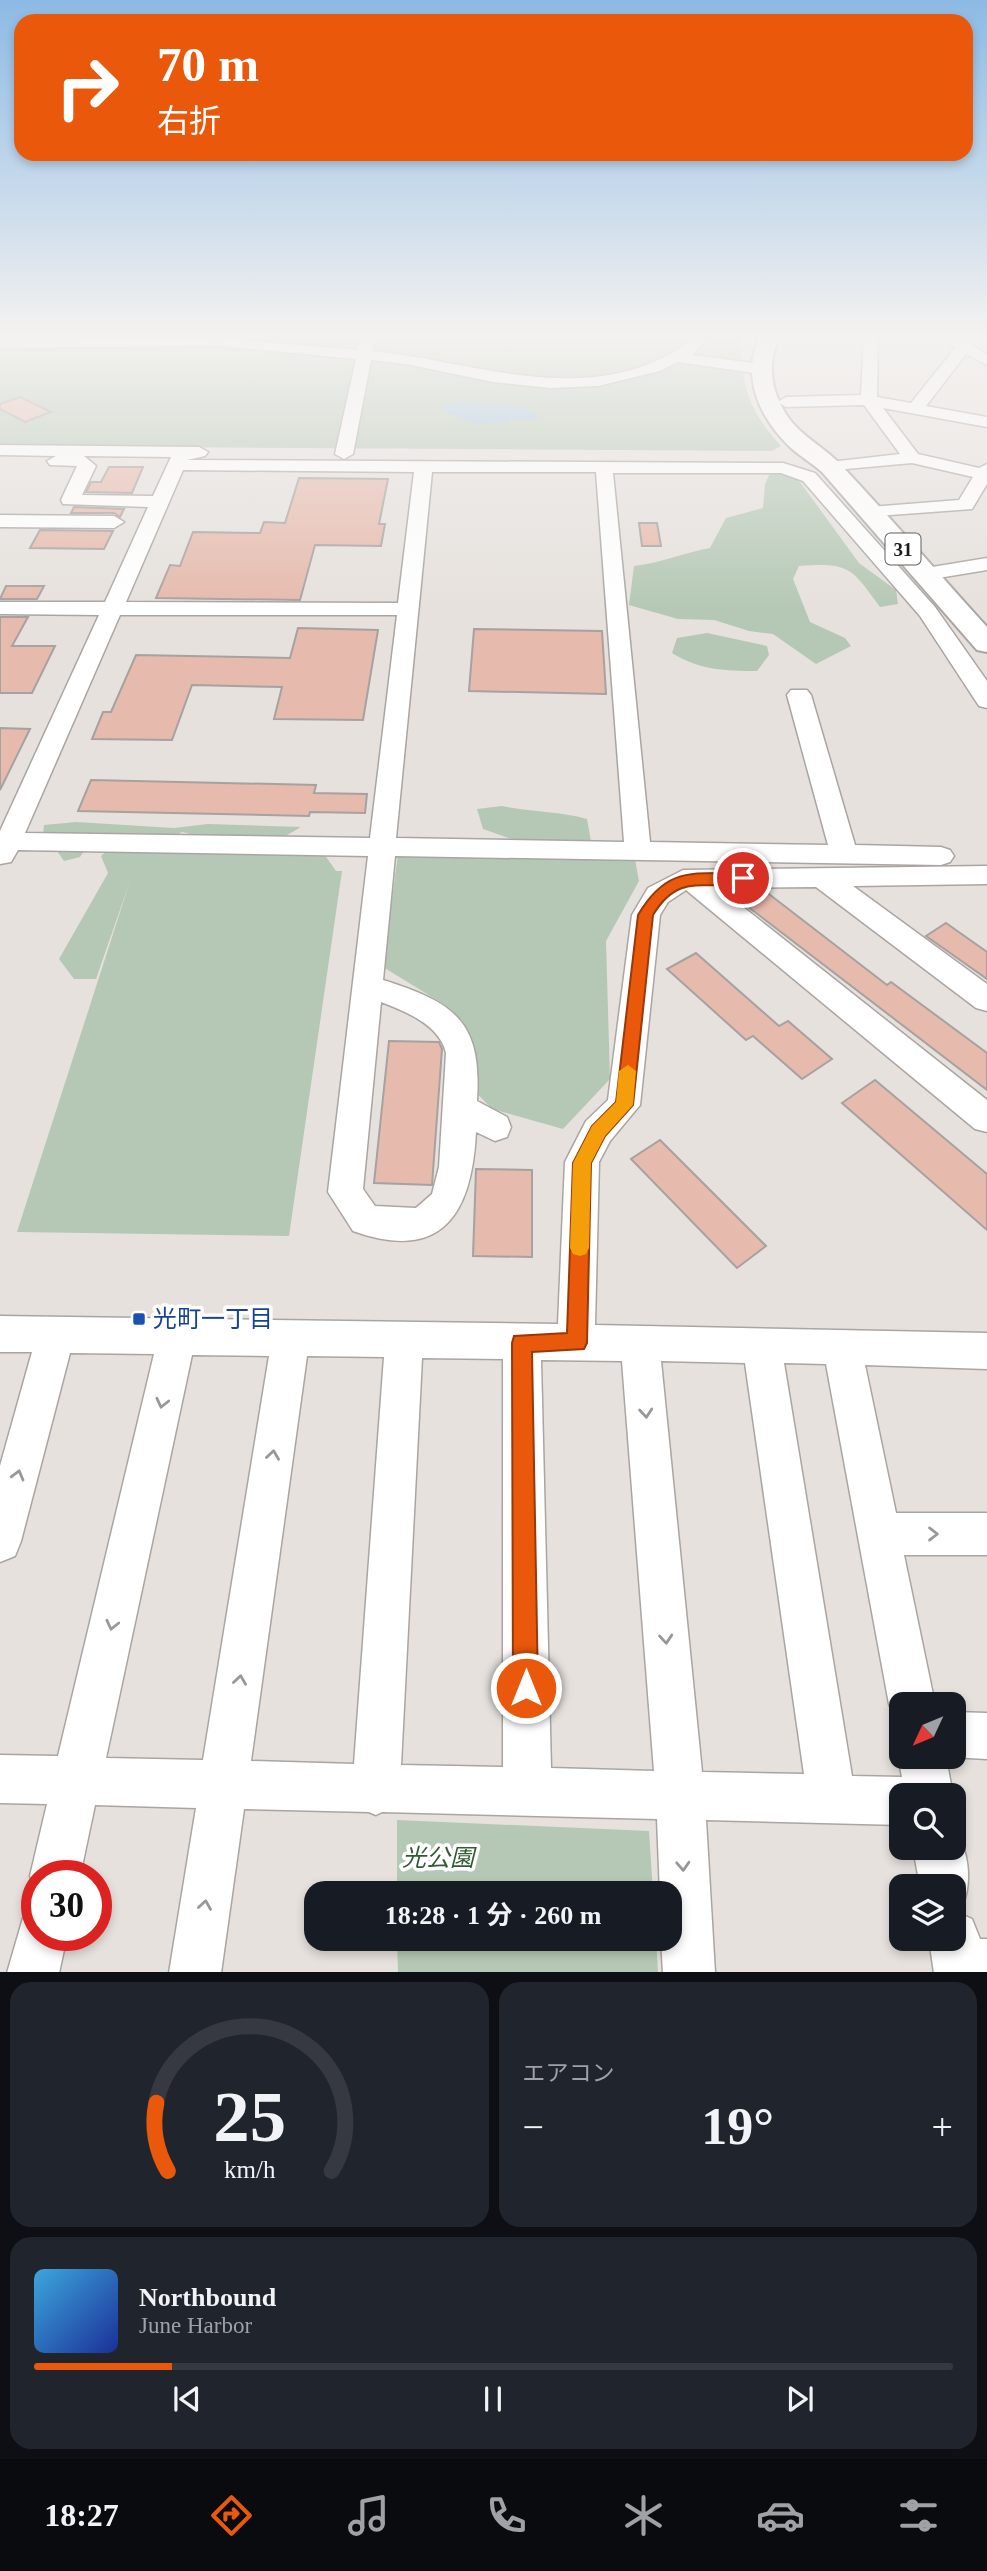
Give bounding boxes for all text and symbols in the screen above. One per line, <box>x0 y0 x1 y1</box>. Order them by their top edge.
text: 70 m <box>157 37 259 92</box>
icon: right <box>42 42 133 133</box>
text: 右折 <box>157 103 221 139</box>
road number: 31 <box>886 534 920 564</box>
pin <box>713 848 773 908</box>
icon: arrive <box>724 859 762 897</box>
place label: 光町一丁目 <box>153 1306 273 1332</box>
marker: 光町一丁目 <box>131 1311 147 1327</box>
one-way arrow <box>156 1397 170 1409</box>
one-way arrow <box>638 1407 653 1418</box>
one-way arrow <box>265 1449 280 1461</box>
one-way arrow <box>10 1469 24 1481</box>
one-way arrow <box>928 1526 939 1542</box>
one-way arrow <box>106 1619 120 1631</box>
one-way arrow <box>658 1634 673 1645</box>
position arrow <box>489 1651 563 1725</box>
one-way arrow <box>232 1674 247 1686</box>
north arrow <box>889 1692 966 1769</box>
map controls <box>889 1692 966 1951</box>
button: search <box>889 1783 966 1860</box>
park label: 光公園 <box>402 1845 477 1871</box>
speed limit sign: 30 <box>21 1860 112 1951</box>
one-way arrow <box>676 1861 691 1872</box>
button: layers <box>889 1874 966 1951</box>
one-way arrow <box>197 1899 212 1911</box>
text: 18:28 · 1 分 · 260 m <box>385 1901 601 1930</box>
text: エアコン <box>523 2061 615 2086</box>
text: 25 <box>213 2076 286 2157</box>
text: 19° <box>701 2098 774 2155</box>
text: − <box>523 2106 544 2148</box>
text: + <box>932 2106 953 2148</box>
text: km/h <box>224 2155 275 2182</box>
text: Northbound <box>139 2283 276 2312</box>
text: June Harbor <box>139 2313 252 2338</box>
icon: previous <box>168 2380 206 2418</box>
icon: pause <box>474 2380 512 2418</box>
icon: next <box>781 2380 819 2418</box>
icon: directions <box>207 2491 256 2540</box>
icon: music <box>344 2491 393 2540</box>
icon: phone <box>482 2491 531 2540</box>
icon: climate <box>619 2491 668 2540</box>
icon: car <box>756 2491 805 2540</box>
icon: filters <box>894 2491 943 2540</box>
text: 18:27 <box>44 2497 119 2533</box>

